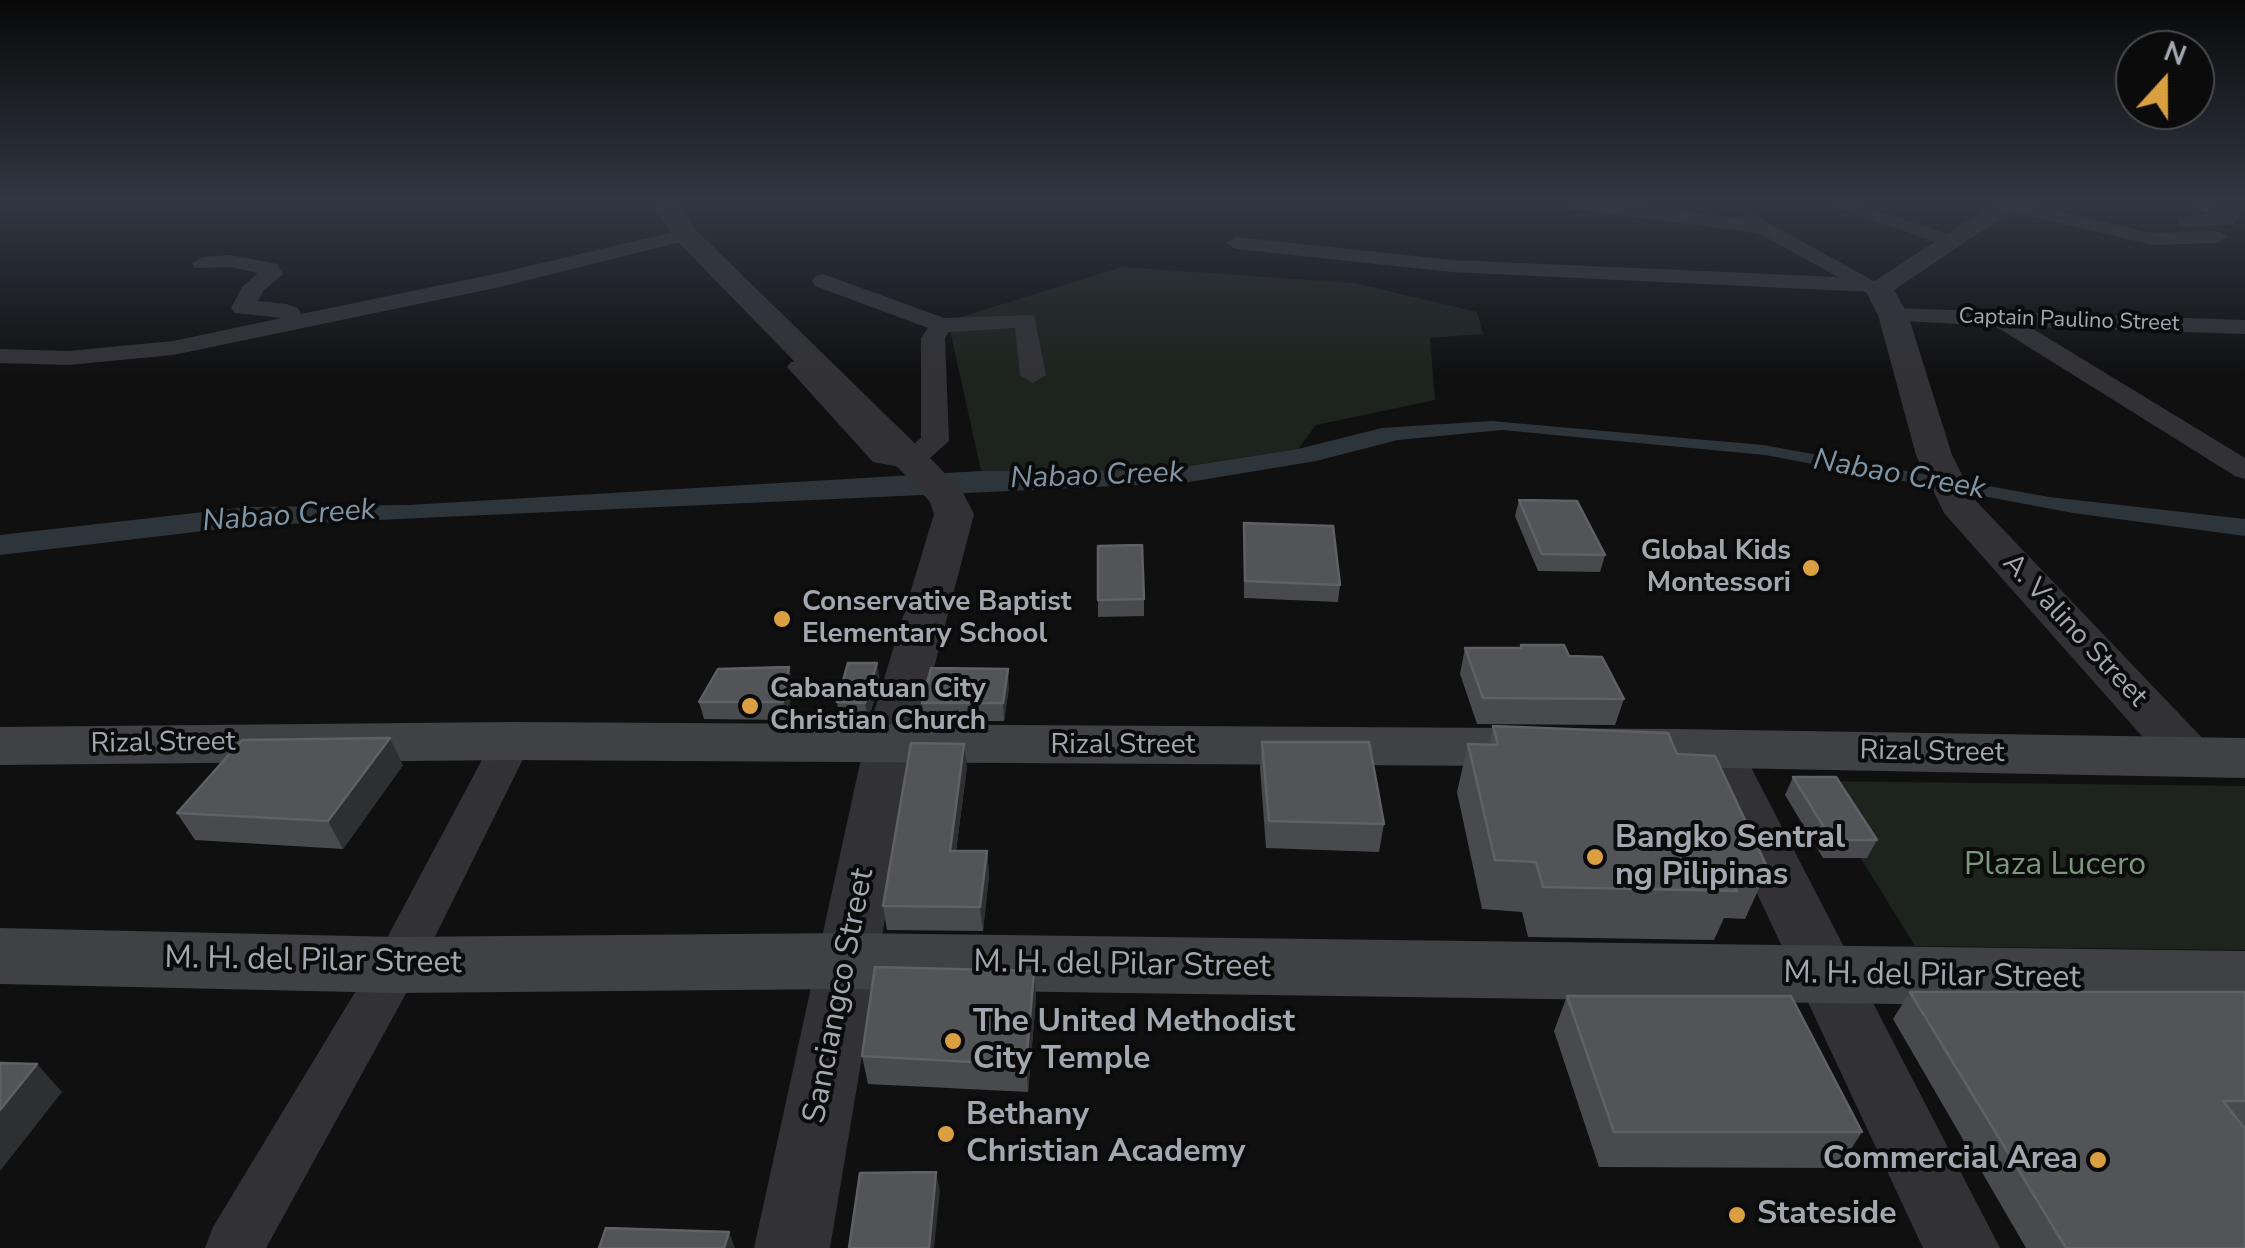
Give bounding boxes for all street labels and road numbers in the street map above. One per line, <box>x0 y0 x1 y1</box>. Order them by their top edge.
street label: Captain Paulino Street <box>1958 304 2180 338</box>
street label: A. Valino Street <box>1995 548 2153 714</box>
street label: Rizal Street <box>90 726 236 762</box>
street label: Rizal Street <box>1051 729 1195 763</box>
street label: Rizal Street <box>1859 735 2005 771</box>
street label: Sanciangco Street <box>796 865 884 1127</box>
street label: M. H. del Pilar Street <box>164 940 462 984</box>
street label: M. H. del Pilar Street <box>973 944 1271 988</box>
street label: M. H. del Pilar Street <box>1783 955 2081 999</box>

